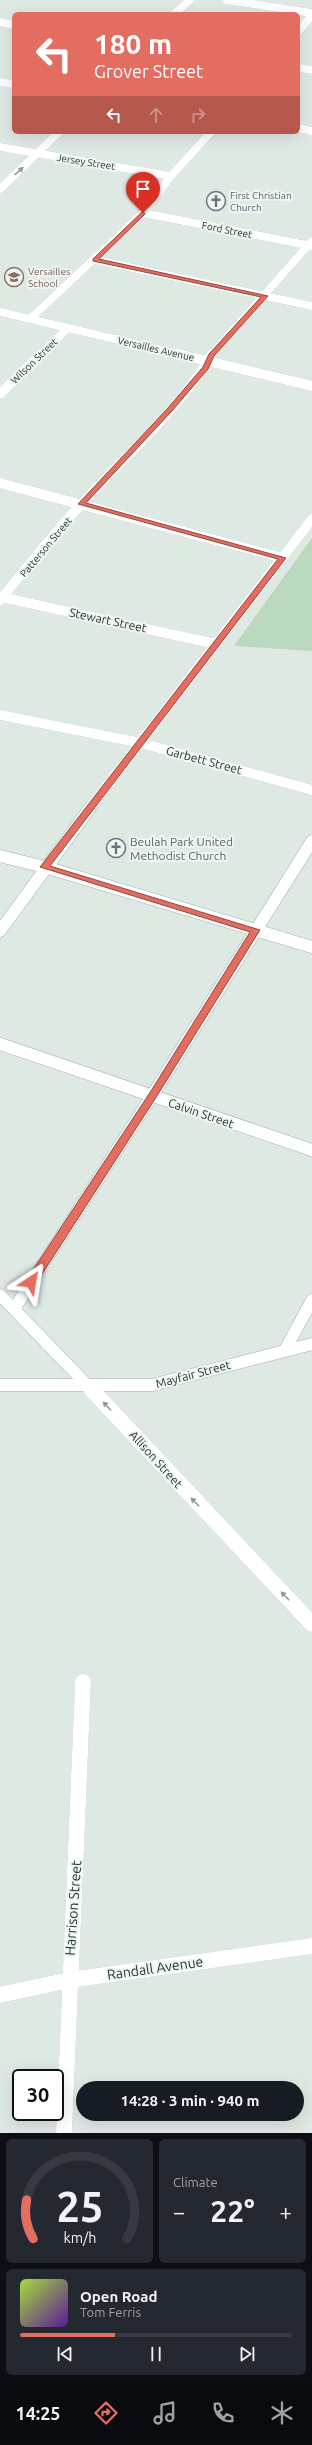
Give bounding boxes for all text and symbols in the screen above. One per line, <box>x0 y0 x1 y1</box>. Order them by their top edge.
icon: left <box>28 28 80 80</box>
text: 180 m <box>94 28 172 59</box>
text: Grover Street <box>94 61 203 81</box>
icon: left <box>103 104 125 126</box>
icon: ahead <box>145 104 167 126</box>
icon: right <box>187 104 209 126</box>
street label: Jersey Street <box>56 152 116 172</box>
one-way arrow <box>14 167 24 176</box>
pin <box>126 172 160 213</box>
icon: arrive <box>132 178 154 200</box>
church icon: First Christian Church <box>205 190 227 212</box>
place label: First Christian Church <box>230 190 292 213</box>
street label: Ford Street <box>201 220 253 240</box>
school or university icon: Versailles School <box>3 266 25 288</box>
place label: Versailles School <box>28 266 70 289</box>
street label: Versailles Avenue <box>117 335 195 363</box>
street label: Wilson Street <box>8 336 60 386</box>
street label: Patterson Street <box>18 515 74 579</box>
street label: Stewart Street <box>68 605 148 635</box>
street label: Garbett Street <box>165 744 244 776</box>
place label: Beulah Park United Methodist Church <box>130 835 233 862</box>
church icon: Beulah Park United Methodist Church <box>105 837 127 859</box>
street label: Calvin Street <box>166 1096 236 1130</box>
position arrow <box>10 1261 52 1303</box>
street label: Mayfair Street <box>154 1358 232 1390</box>
one-way arrow <box>103 1401 112 1411</box>
street label: Allison Street <box>127 1428 185 1490</box>
one-way arrow <box>190 1497 200 1507</box>
one-way arrow <box>280 1591 290 1601</box>
street label: Harrison Street <box>62 1859 84 1956</box>
street label: Randall Avenue <box>106 1953 204 1983</box>
speed limit sign: 30 <box>12 2069 64 2121</box>
text: 14:28 · 3 min · 940 m <box>121 2092 259 2109</box>
text: Climate <box>173 2175 218 2189</box>
text: 25 <box>56 2183 103 2230</box>
text: 22° <box>210 2194 255 2228</box>
text: − <box>173 2199 185 2224</box>
text: + <box>280 2199 292 2224</box>
text: km/h <box>63 2230 96 2246</box>
text: Open Road <box>80 2288 157 2305</box>
text: Tom Ferris <box>80 2305 141 2319</box>
icon: previous <box>54 2343 76 2365</box>
icon: pause <box>145 2343 167 2365</box>
icon: next <box>236 2343 258 2365</box>
icon: directions <box>92 2399 120 2427</box>
icon: music <box>151 2399 179 2427</box>
icon: phone <box>209 2399 237 2427</box>
icon: climate <box>268 2399 296 2427</box>
text: 14:25 <box>15 2403 61 2423</box>

